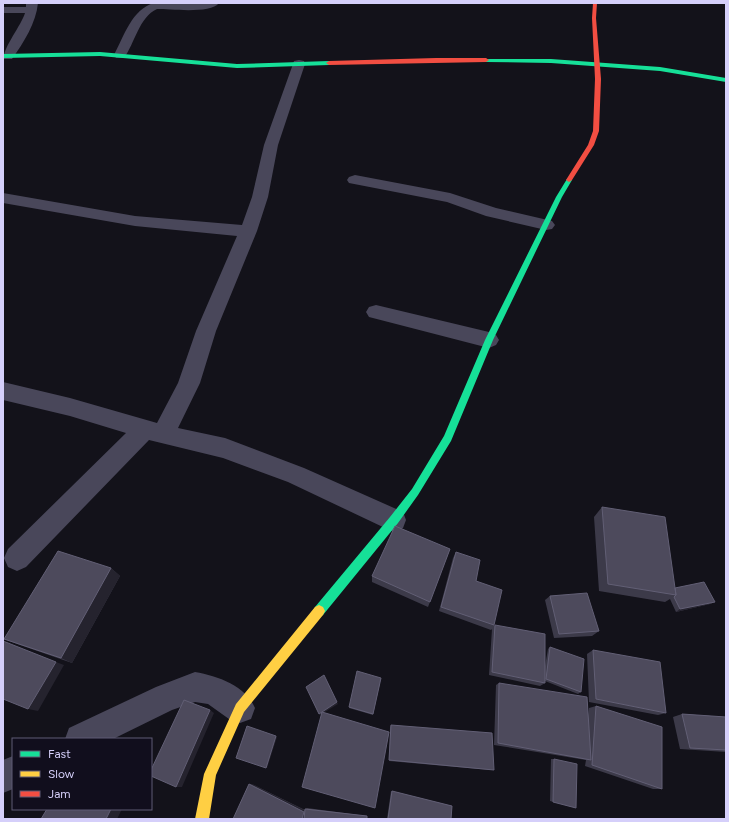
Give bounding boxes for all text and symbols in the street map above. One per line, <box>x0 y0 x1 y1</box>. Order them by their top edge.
legend <box>12 738 152 810</box>
text: Fast <box>48 747 71 761</box>
text: Slow <box>48 767 75 781</box>
text: Jam <box>48 787 71 801</box>

